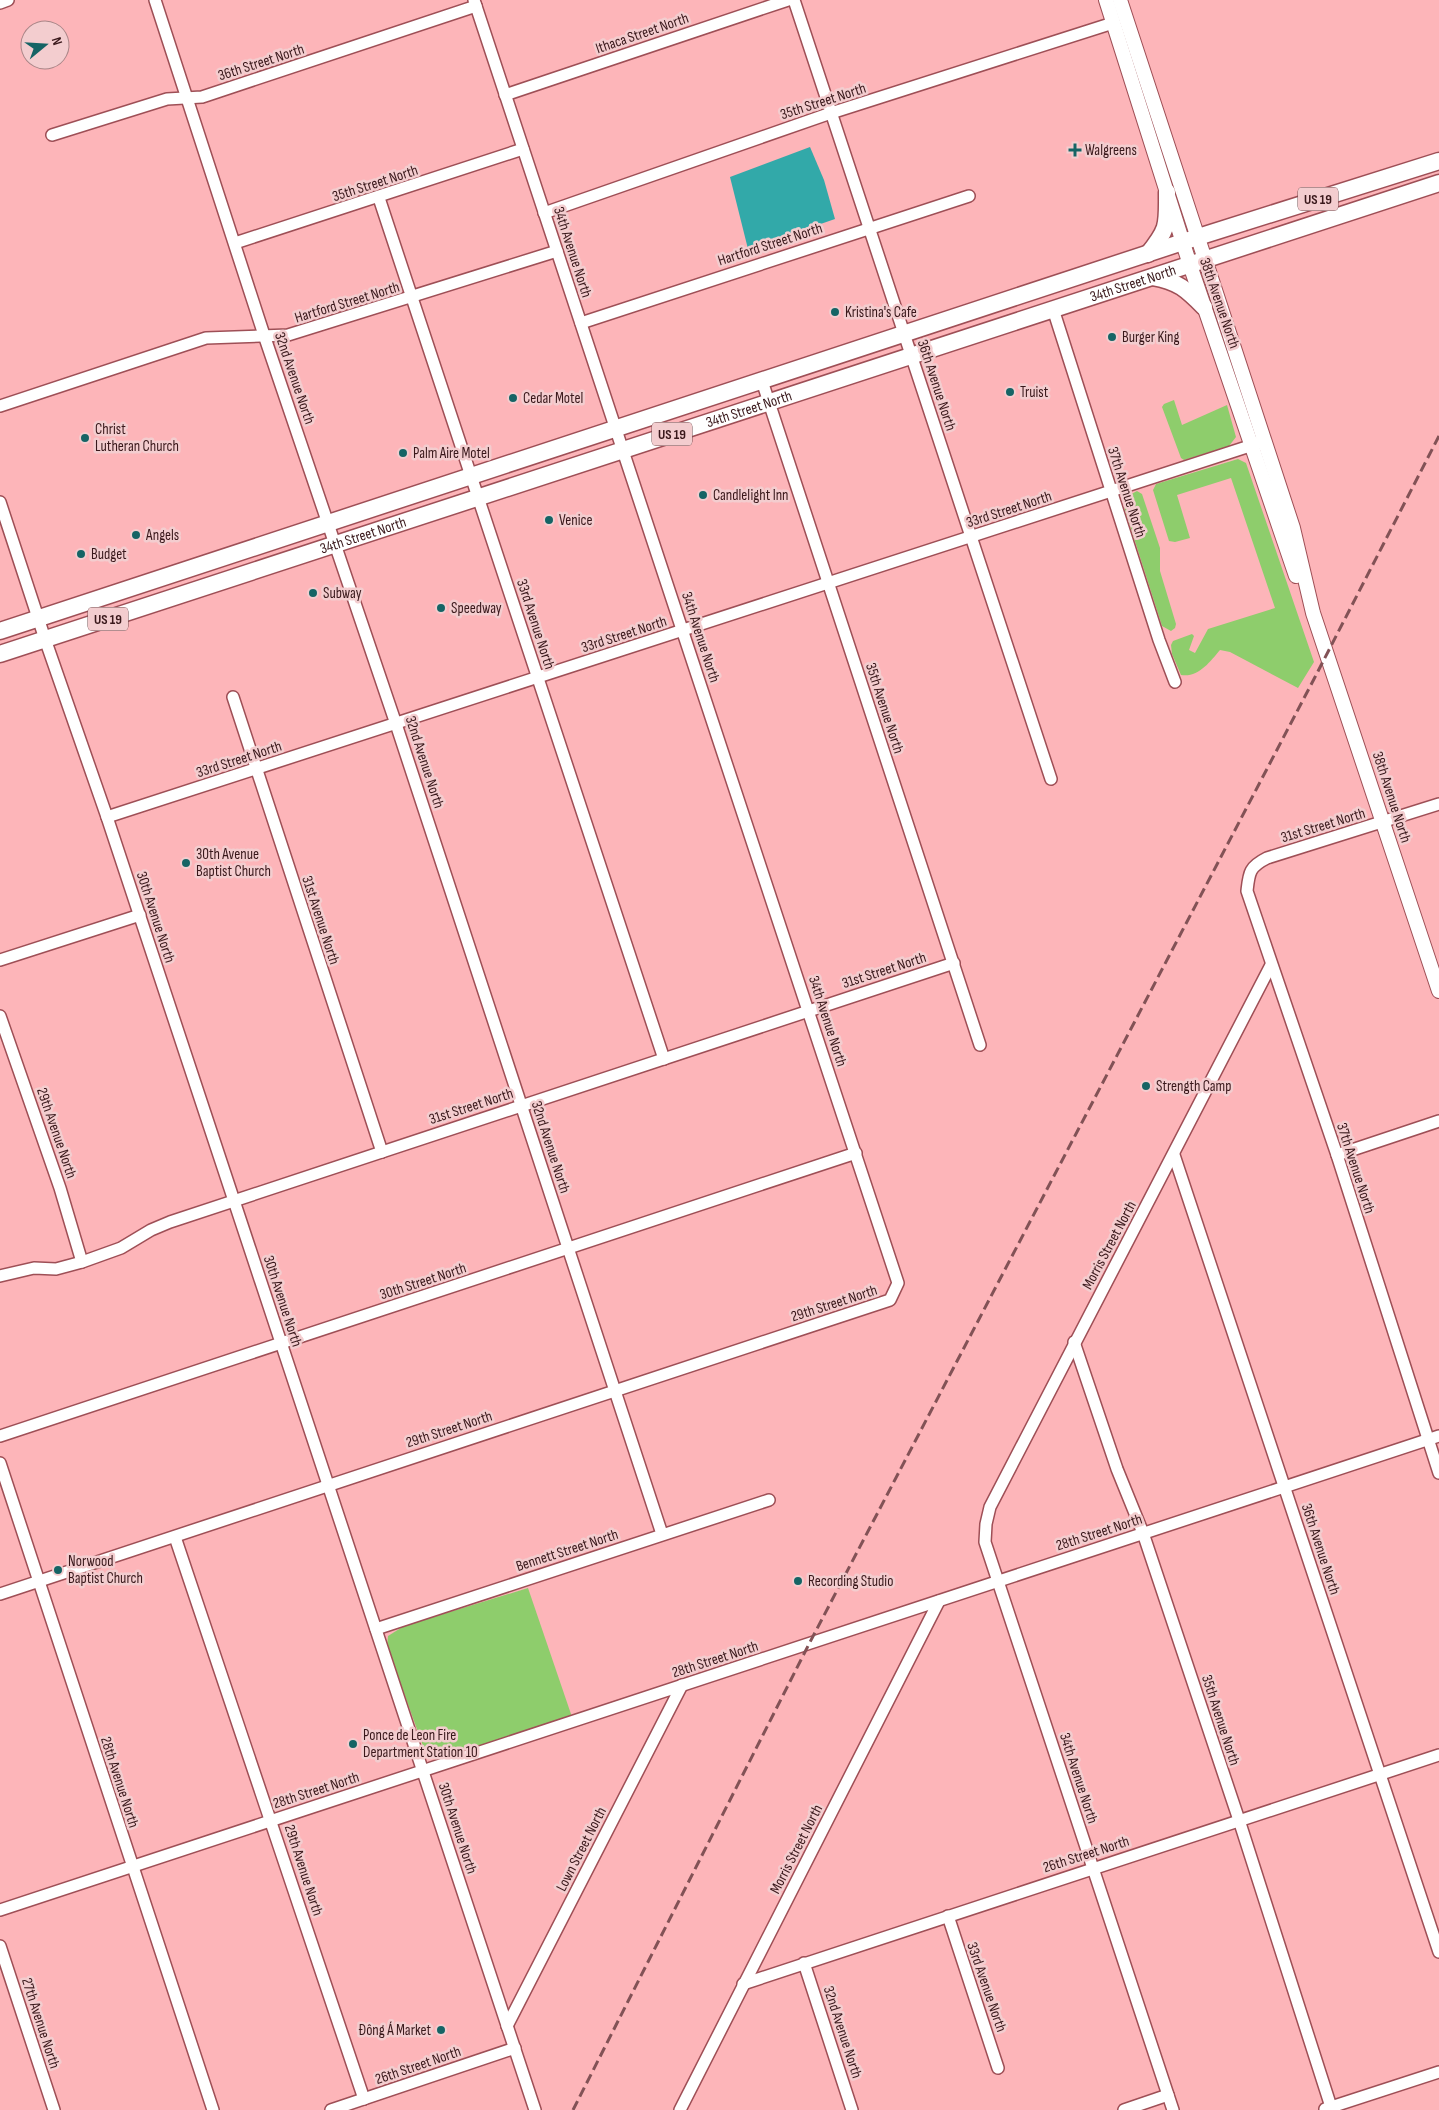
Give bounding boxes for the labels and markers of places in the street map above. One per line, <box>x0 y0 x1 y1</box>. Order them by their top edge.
place label: Walgreens <box>1085 141 1137 160</box>
marker: Walgreens <box>1069 144 1081 156</box>
place label: Kristina's Cafe <box>845 303 917 322</box>
marker: Kristina's Cafe <box>829 306 841 318</box>
place label: Burger King <box>1122 328 1180 347</box>
marker: Burger King <box>1106 331 1118 343</box>
place label: Truist <box>1020 383 1049 402</box>
marker: Truist <box>1004 386 1016 398</box>
place label: Cedar Motel <box>523 389 583 408</box>
marker: Cedar Motel <box>507 392 519 404</box>
place label: Christ Lutheran Church <box>95 420 179 456</box>
marker: Christ Lutheran Church <box>79 432 91 444</box>
place label: Palm Aire Motel <box>413 444 490 463</box>
marker: Palm Aire Motel <box>397 447 409 459</box>
place label: Candlelight Inn <box>713 486 789 505</box>
marker: Candlelight Inn <box>697 489 709 501</box>
place label: Venice <box>559 511 593 530</box>
marker: Venice <box>543 514 555 526</box>
place label: Angels <box>145 526 179 545</box>
marker: Angels <box>130 529 142 541</box>
place label: Budget <box>91 545 127 564</box>
marker: Budget <box>75 548 87 560</box>
place label: Subway <box>323 584 362 603</box>
marker: Subway <box>307 587 319 599</box>
place label: Speedway <box>451 599 502 618</box>
marker: Speedway <box>435 602 447 614</box>
place label: 30th Avenue Baptist Church <box>196 845 271 881</box>
marker: 30th Avenue Baptist Church <box>180 857 192 869</box>
place label: Strength Camp <box>1156 1077 1231 1096</box>
marker: Strength Camp <box>1140 1080 1152 1092</box>
place label: Norwood Baptist Church <box>68 1552 143 1588</box>
marker: Norwood Baptist Church <box>52 1564 64 1576</box>
place label: Recording Studio <box>808 1572 893 1591</box>
marker: Recording Studio <box>792 1575 804 1587</box>
place label: Ponce de Leon Fire Department Station 10 <box>363 1726 478 1762</box>
marker: Ponce de Leon Fire Department Station 10 <box>347 1738 359 1750</box>
place label: Đông Á Market <box>359 2021 431 2040</box>
marker: Đông Á Market <box>435 2024 447 2036</box>

